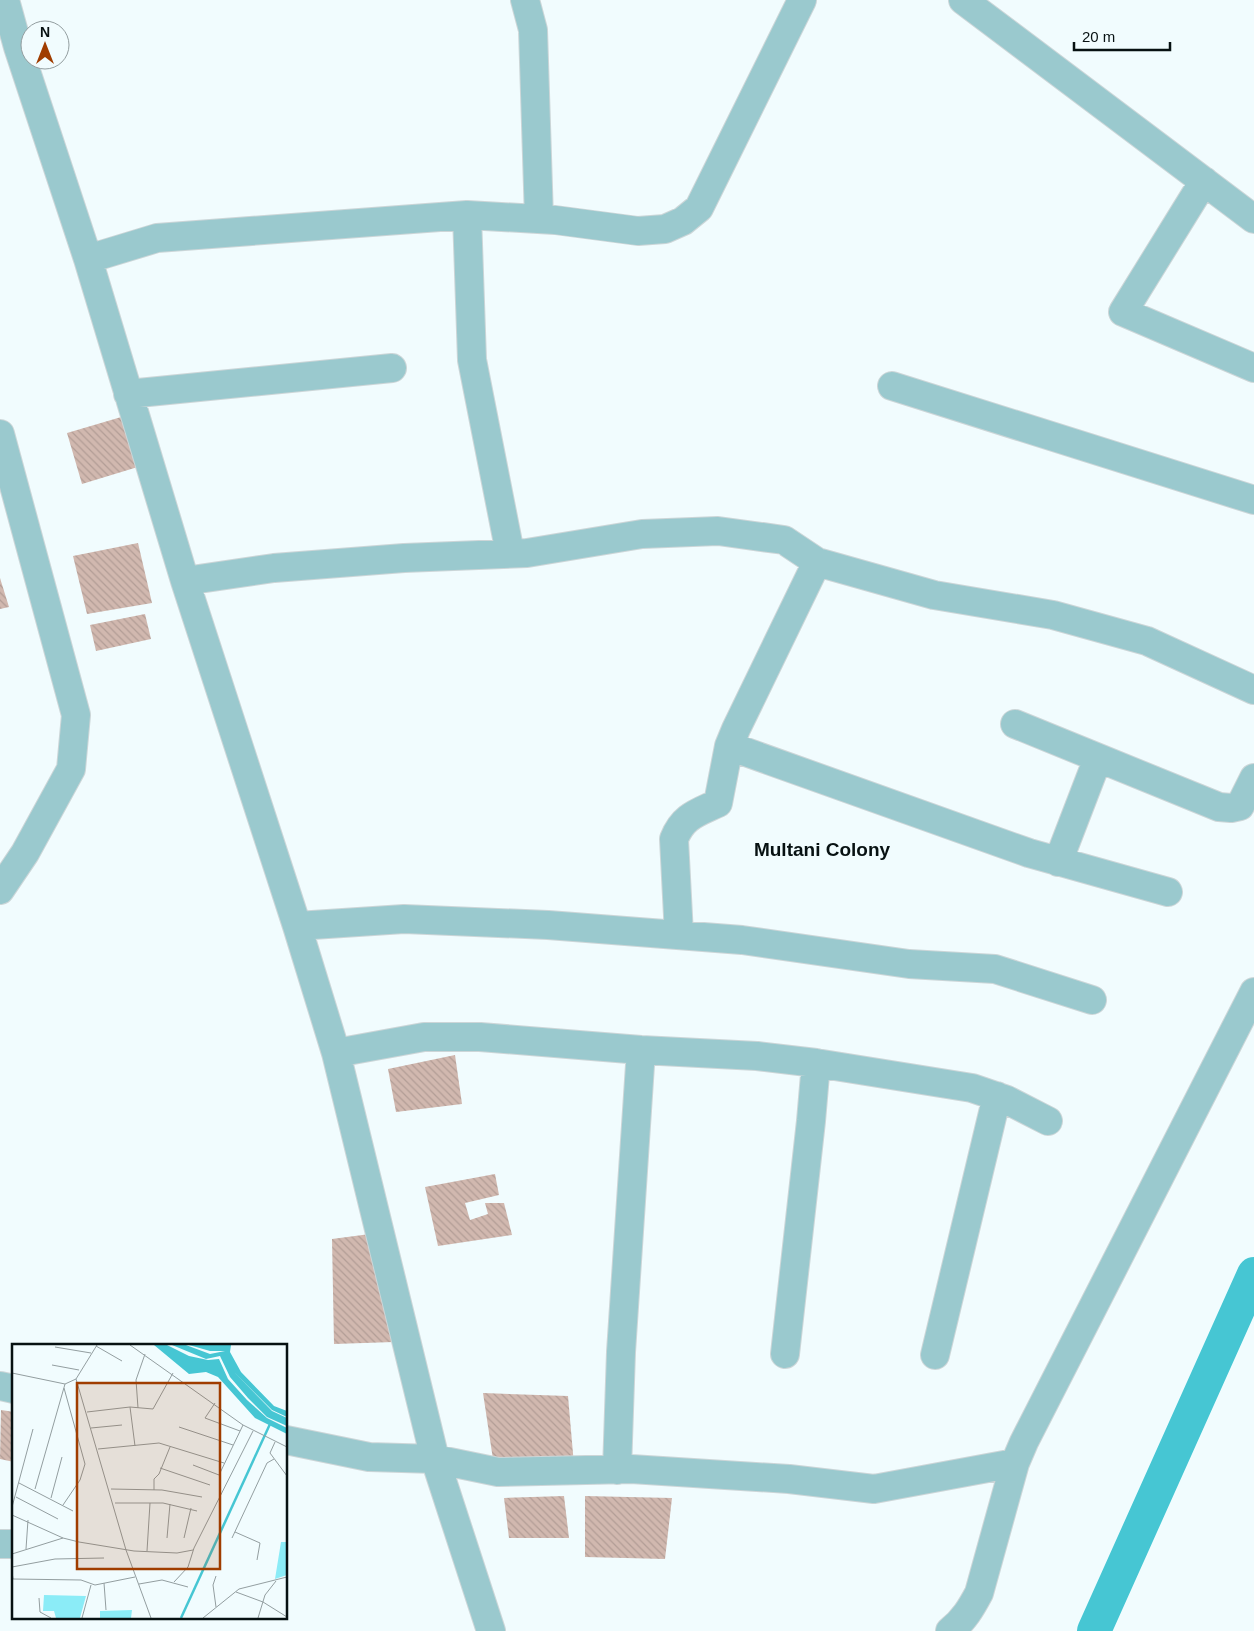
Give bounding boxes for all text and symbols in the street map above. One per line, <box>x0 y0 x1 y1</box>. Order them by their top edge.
north arrow <box>20 20 70 70</box>
scale bar <box>1074 20 1170 52</box>
text: N <box>40 24 50 40</box>
text: 20 m <box>1082 28 1115 45</box>
district label: Multani Colony <box>754 839 891 860</box>
inset map <box>12 1344 288 1618</box>

